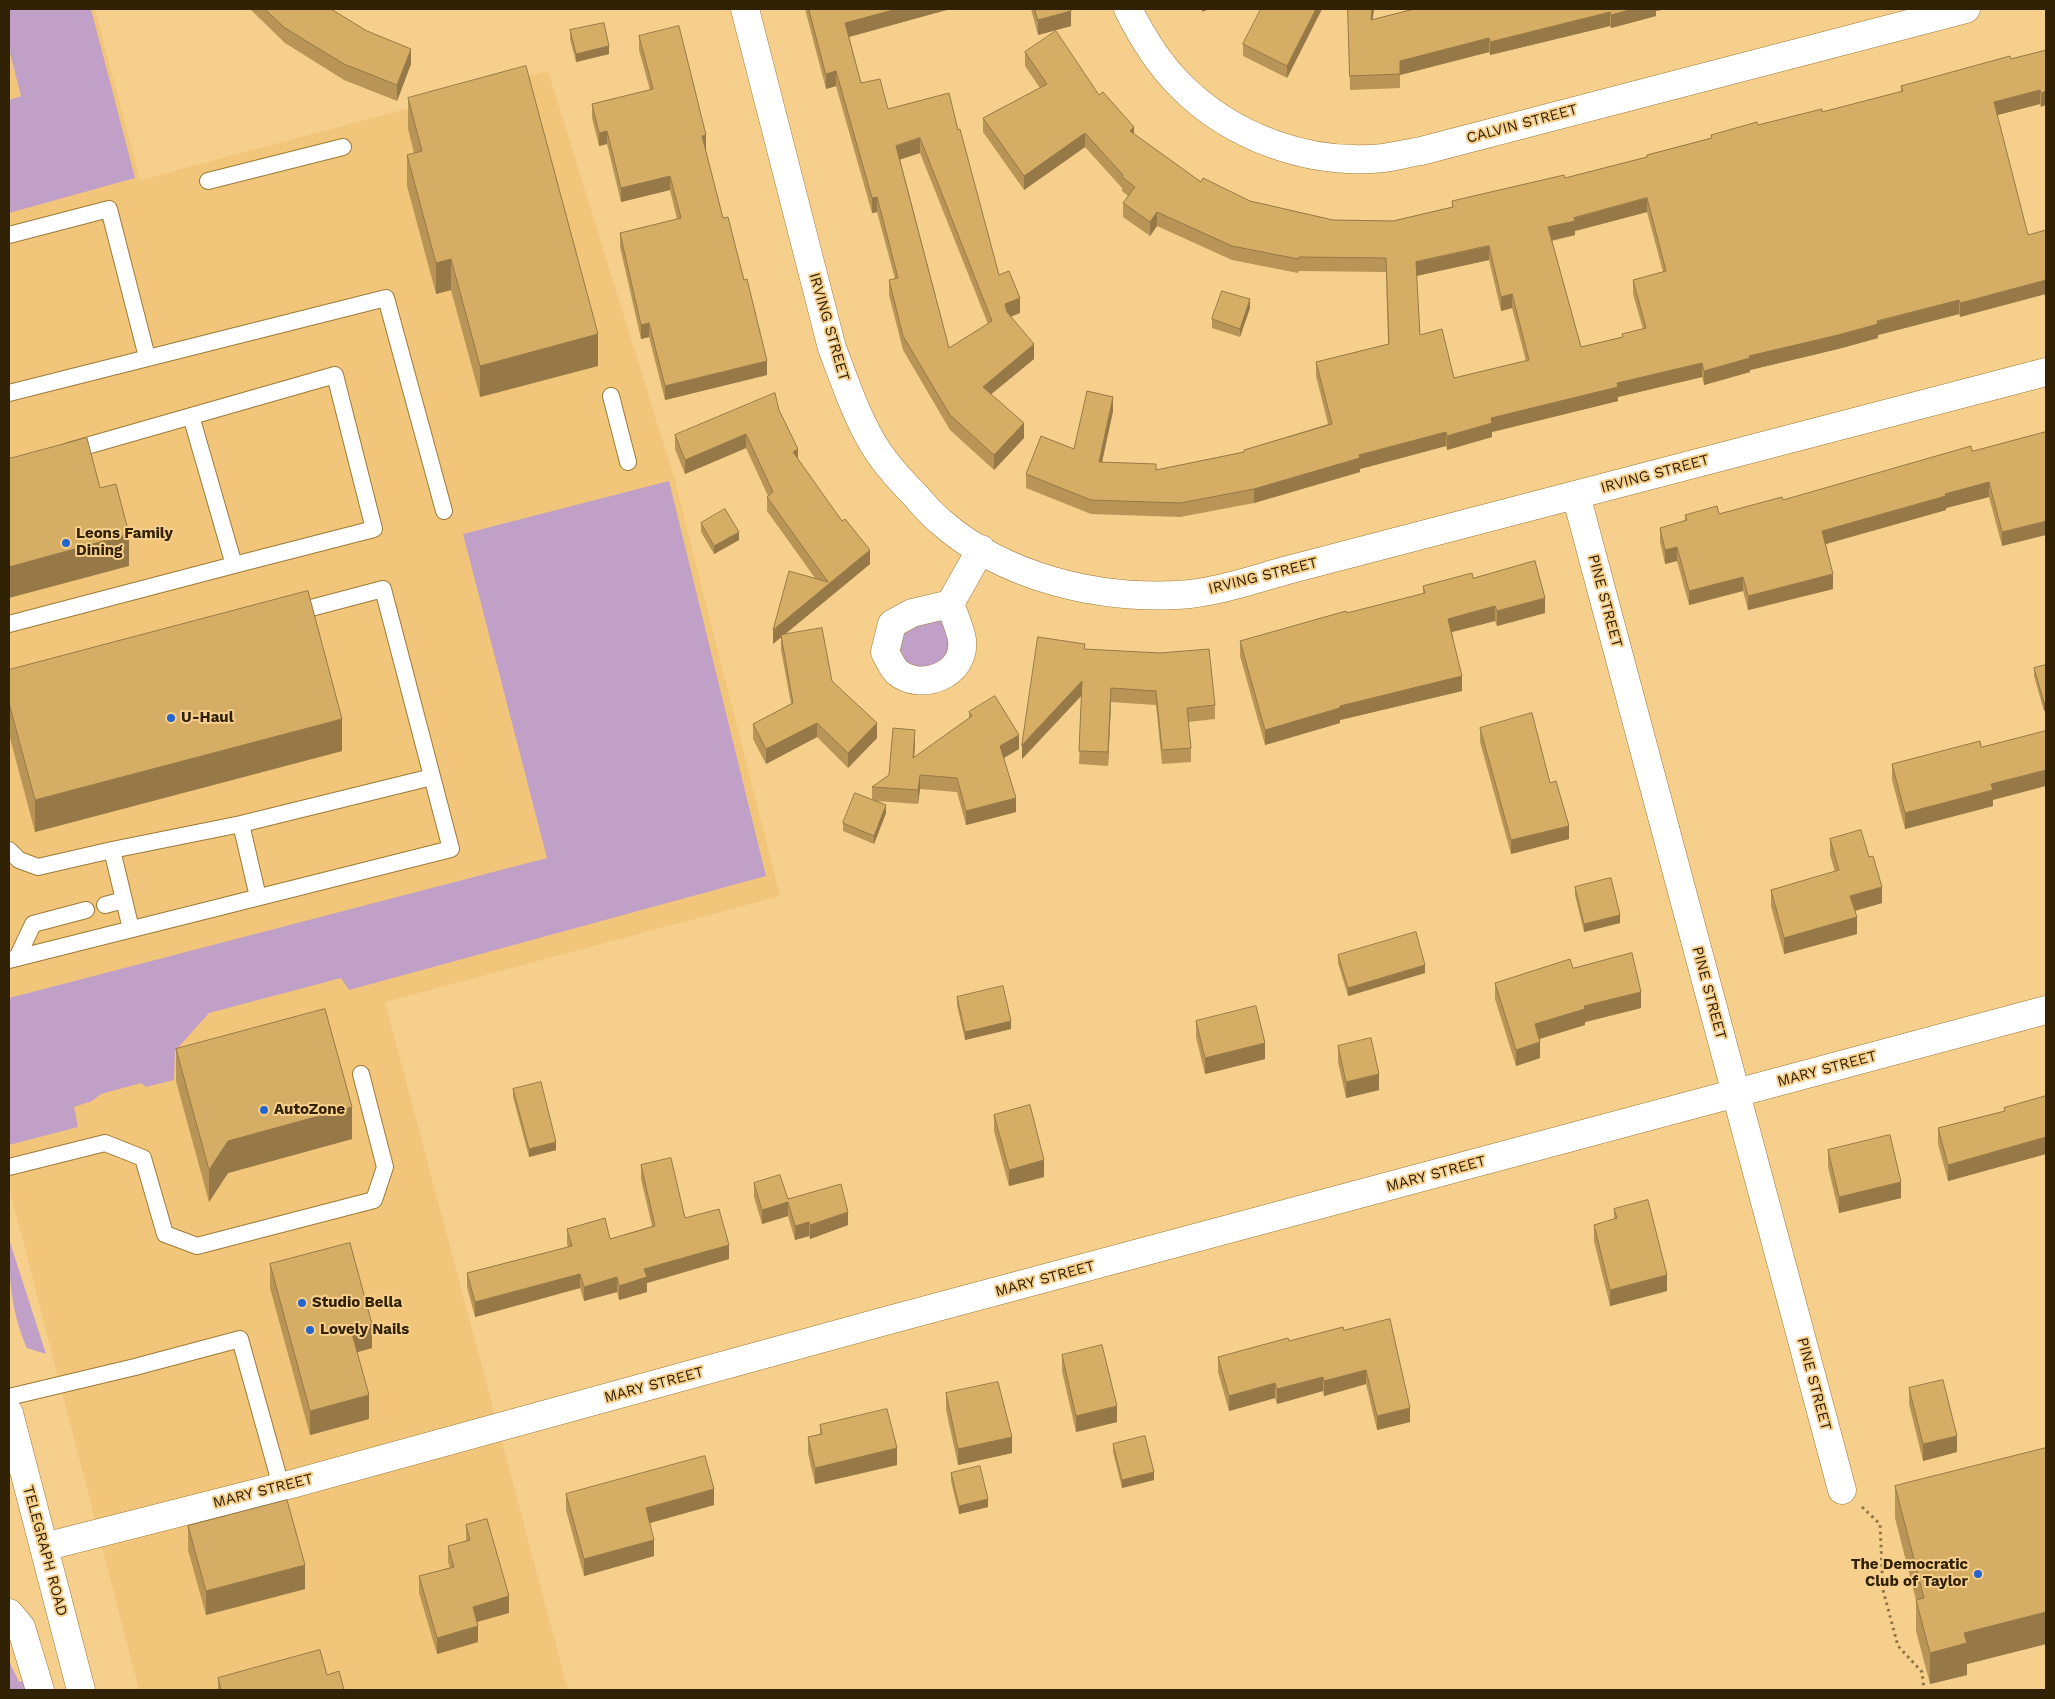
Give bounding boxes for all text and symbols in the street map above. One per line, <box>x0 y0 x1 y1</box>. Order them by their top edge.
street label: CALVIN STREET <box>1464 101 1580 147</box>
street label: IRVING STREET <box>805 271 853 383</box>
street label: IRVING STREET <box>1599 451 1711 497</box>
place label: Leons Family Dining <box>76 525 173 560</box>
marker: Leons Family Dining <box>60 537 72 549</box>
street label: PINE STREET <box>1584 552 1626 650</box>
street label: IRVING STREET <box>1207 554 1319 598</box>
place label: U-Haul <box>181 709 234 727</box>
marker: U-Haul <box>165 712 177 724</box>
street label: PINE STREET <box>1688 944 1730 1042</box>
street label: MARY STREET <box>1775 1047 1879 1091</box>
place label: AutoZone <box>274 1101 345 1119</box>
marker: AutoZone <box>258 1104 270 1116</box>
street label: MARY STREET <box>1384 1152 1488 1196</box>
street label: MARY STREET <box>993 1257 1097 1301</box>
place label: Studio Bella <box>312 1294 402 1312</box>
marker: Studio Bella <box>296 1297 308 1309</box>
place label: Lovely Nails <box>320 1321 409 1339</box>
marker: Lovely Nails <box>304 1324 316 1336</box>
street label: PINE STREET <box>1793 1335 1835 1433</box>
street label: MARY STREET <box>602 1363 706 1407</box>
street label: MARY STREET <box>211 1470 315 1512</box>
street label: TELEGRAPH ROAD <box>19 1484 71 1618</box>
place label: The Democratic Club of Taylor <box>1851 1556 1968 1591</box>
marker: The Democratic Club of Taylor <box>1972 1568 1984 1580</box>

